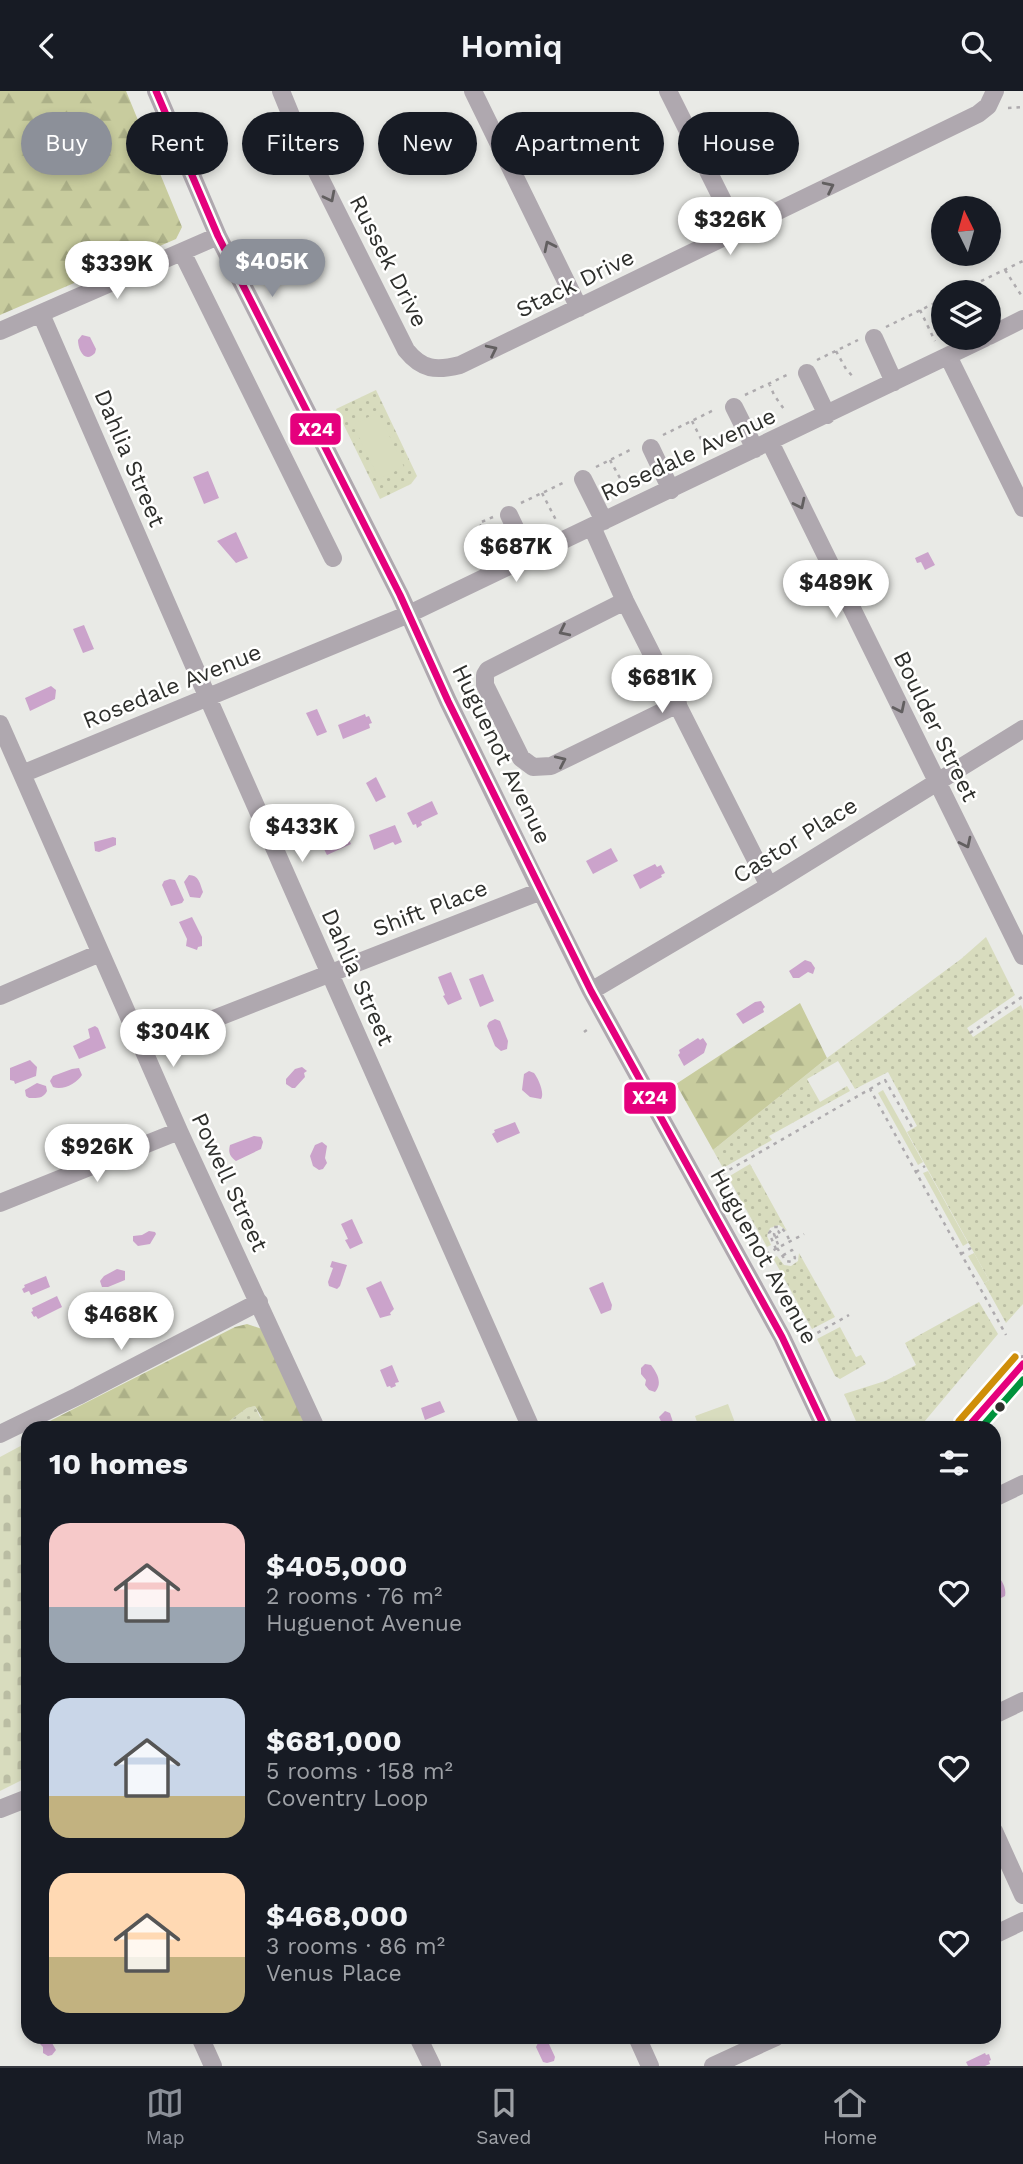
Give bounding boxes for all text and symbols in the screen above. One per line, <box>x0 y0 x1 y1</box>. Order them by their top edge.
icon: back <box>28 27 66 65</box>
text: Homiq <box>461 27 563 65</box>
icon: search <box>957 27 995 65</box>
chip: Buy <box>21 112 112 175</box>
chip: Rent <box>126 112 228 175</box>
chip: Filters <box>242 112 364 175</box>
chip: New <box>378 112 477 175</box>
chip: Apartment <box>491 112 664 175</box>
chip: House <box>678 112 799 175</box>
one-way arrow <box>822 181 834 195</box>
one-way arrow <box>321 190 335 202</box>
street label: Russek Drive <box>344 191 433 332</box>
north arrow <box>931 196 1001 266</box>
map controls <box>931 196 1001 350</box>
pin: $326K <box>681 197 779 257</box>
text: $326K <box>694 206 766 233</box>
pin: $405K <box>223 239 321 299</box>
pin: $339K <box>68 241 166 301</box>
one-way arrow <box>543 241 557 253</box>
street label: Stack Drive <box>512 243 639 324</box>
text: $405K <box>235 248 309 275</box>
text: $339K <box>81 250 153 277</box>
button: layers <box>931 280 1001 350</box>
one-way arrow <box>485 344 497 358</box>
street label: Dahlia Street <box>88 385 171 531</box>
street label: Rosedale Avenue <box>596 402 780 507</box>
line badge: X24 <box>289 412 342 446</box>
text: X24 <box>298 418 334 441</box>
one-way arrow <box>792 497 806 509</box>
pin: $687K <box>467 525 565 584</box>
text: $687K <box>480 533 552 560</box>
pin: $489K <box>787 561 885 620</box>
text: $489K <box>799 569 873 596</box>
one-way arrow <box>559 623 571 637</box>
street label: Rosedale Avenue <box>79 638 265 735</box>
street label: Boulder Street <box>888 647 984 806</box>
pin: $681K <box>613 655 711 715</box>
street label: Huguenot Avenue <box>446 660 557 848</box>
text: $681K <box>627 664 697 691</box>
one-way arrow <box>892 701 906 713</box>
one-way arrow <box>554 755 566 769</box>
street label: Castor Place <box>728 792 862 889</box>
pin: $433K <box>253 805 351 864</box>
text: $433K <box>266 813 338 840</box>
one-way arrow <box>958 836 972 848</box>
street label: Shift Place <box>369 874 491 943</box>
street label: Dahlia Street <box>315 905 400 1050</box>
pin: $304K <box>124 1009 222 1069</box>
text: $304K <box>136 1018 210 1045</box>
line badge: X24 <box>623 1081 677 1115</box>
text: X24 <box>632 1086 668 1109</box>
street label: Powell Street <box>186 1109 274 1256</box>
pin: $926K <box>48 1125 146 1184</box>
text: $926K <box>61 1133 133 1160</box>
street label: Huguenot Avenue <box>704 1164 823 1349</box>
pin: $468K <box>72 1293 170 1352</box>
text: $468K <box>84 1301 158 1328</box>
unlabelled marker <box>993 1400 1007 1414</box>
icon: filters <box>935 1444 973 1482</box>
text: 10 homes <box>49 1446 188 1481</box>
text: $405,000 <box>266 1548 408 1583</box>
icon: home <box>105 1551 189 1635</box>
icon: heart <box>935 1574 973 1612</box>
text: 2 rooms · 76 m² <box>266 1583 442 1610</box>
text: Huguenot Avenue <box>266 1610 462 1637</box>
text: $681,000 <box>266 1723 402 1758</box>
icon: home <box>105 1726 189 1810</box>
icon: heart <box>935 1749 973 1787</box>
text: 5 rooms · 158 m² <box>266 1758 453 1785</box>
text: Coventry Loop <box>266 1785 428 1812</box>
text: $468,000 <box>266 1898 408 1933</box>
icon: home <box>105 1901 189 1985</box>
icon: heart <box>935 1924 973 1962</box>
text: 3 rooms · 86 m² <box>266 1933 445 1960</box>
text: Venus Place <box>266 1960 402 1987</box>
tab: Map <box>146 2084 185 2149</box>
tab: Saved <box>476 2084 531 2149</box>
tab: Home <box>823 2084 877 2149</box>

